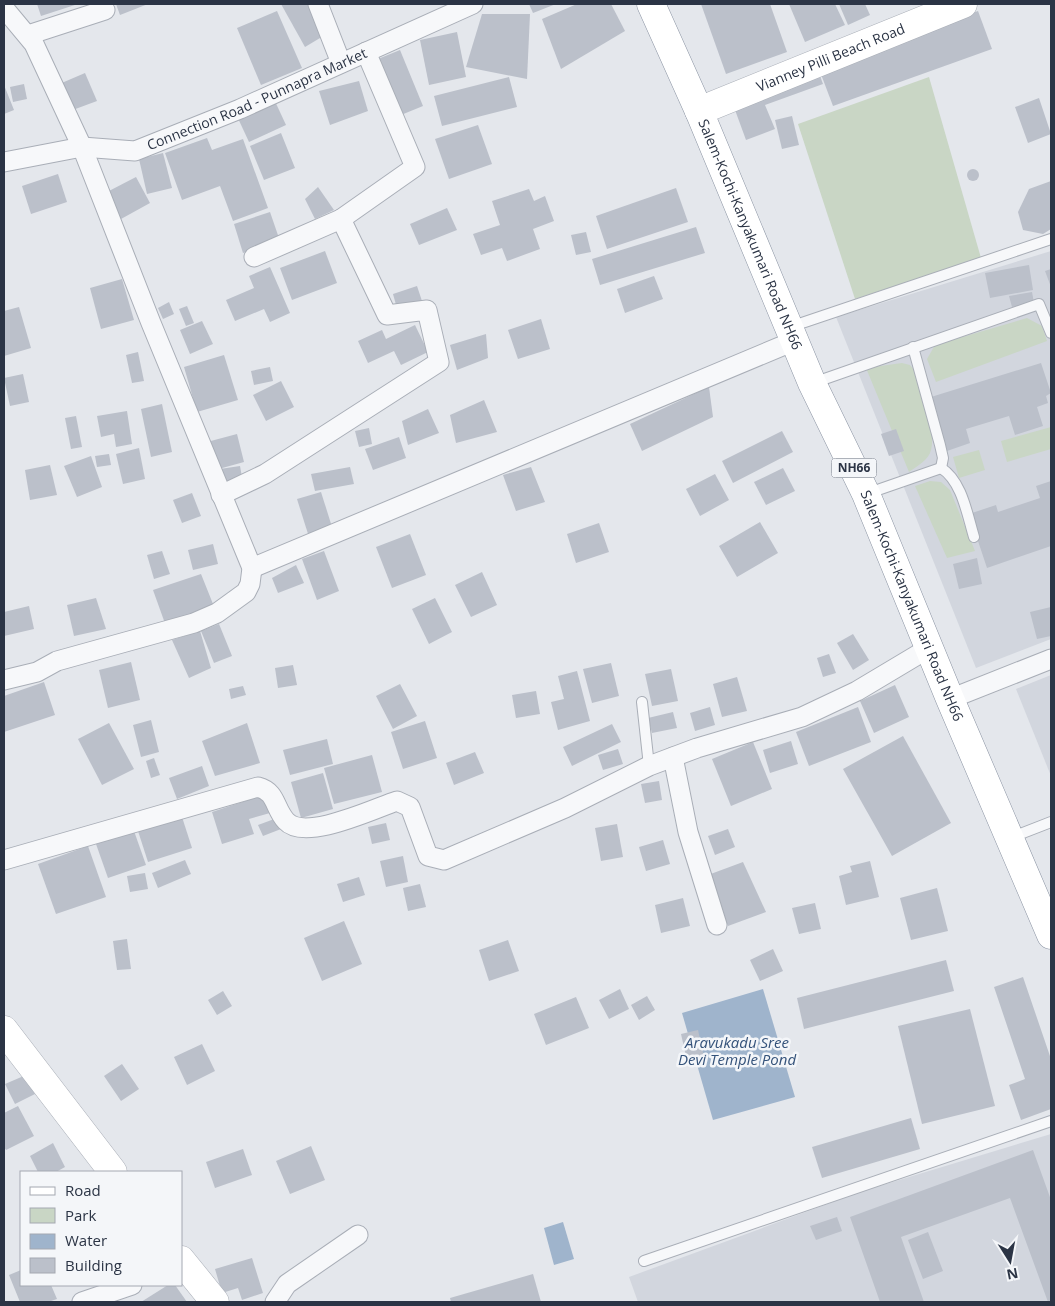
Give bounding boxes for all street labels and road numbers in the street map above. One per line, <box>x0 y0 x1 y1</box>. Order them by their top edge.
street label: Vianney Pilli Beach Road <box>753 19 908 96</box>
street label: Connection Road - Punnapra Market <box>144 43 370 154</box>
street label: Salem-Kochi-Kanyakumari Road NH66 <box>694 116 807 353</box>
road number: NH66 <box>832 458 876 478</box>
street label: Salem-Kochi-Kanyakumari Road NH66 <box>856 487 968 724</box>

